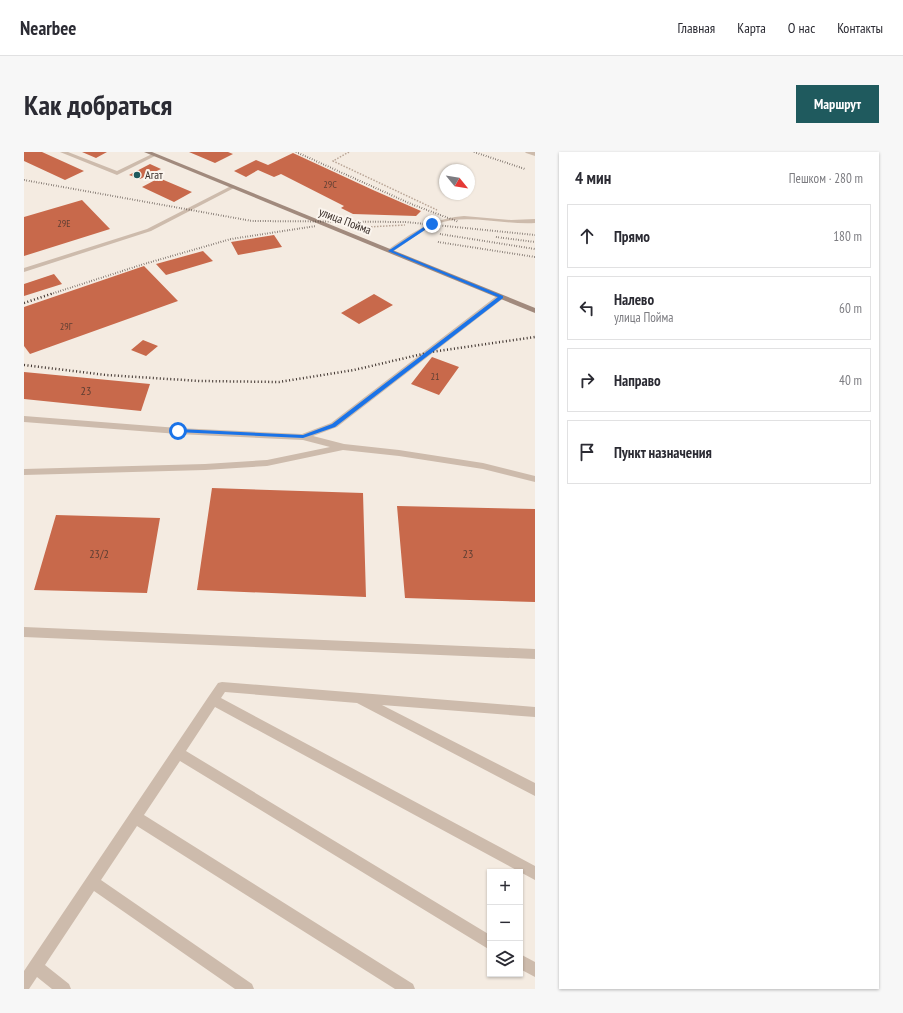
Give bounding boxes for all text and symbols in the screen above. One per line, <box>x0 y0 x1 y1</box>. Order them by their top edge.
text: Nearbee <box>20 16 77 40</box>
text: Главная <box>677 19 715 37</box>
text: Карта <box>737 19 766 37</box>
text: О нас <box>788 19 815 37</box>
text: Контакты <box>837 19 883 37</box>
button: Маршрут <box>796 85 879 123</box>
text: Как добраться <box>24 86 172 123</box>
north arrow <box>439 164 475 200</box>
place label: Агат <box>145 167 163 182</box>
text: 4 мин <box>575 167 611 189</box>
marker: Агат <box>132 170 142 180</box>
text: Пешком · 280 m <box>789 170 863 187</box>
house number: 29С <box>323 178 337 191</box>
street label: улица Пойма <box>317 204 374 237</box>
route end <box>423 215 441 233</box>
house number: 29Е <box>57 217 71 230</box>
icon: ahead <box>576 225 598 247</box>
text: Прямо <box>614 227 650 246</box>
text: 180 m <box>833 228 862 245</box>
text: Налево <box>614 290 654 309</box>
icon: left <box>576 297 598 319</box>
text: 60 m <box>839 300 862 317</box>
text: улица Пойма <box>614 309 674 326</box>
house number: 29Г <box>60 320 73 333</box>
icon: right <box>576 369 598 391</box>
house number: 21 <box>431 370 440 383</box>
text: Направо <box>614 371 661 390</box>
text: 40 m <box>839 372 862 389</box>
house number: 23 <box>81 383 91 398</box>
route start <box>169 422 187 440</box>
icon: arrive <box>576 441 598 463</box>
text: Пункт назначения <box>614 443 712 462</box>
house number: 23/2 <box>89 546 109 561</box>
house number: 23 <box>463 546 473 561</box>
map controls <box>487 869 523 977</box>
button: + <box>487 869 523 905</box>
button: − <box>487 905 523 941</box>
button: layers <box>487 941 523 977</box>

